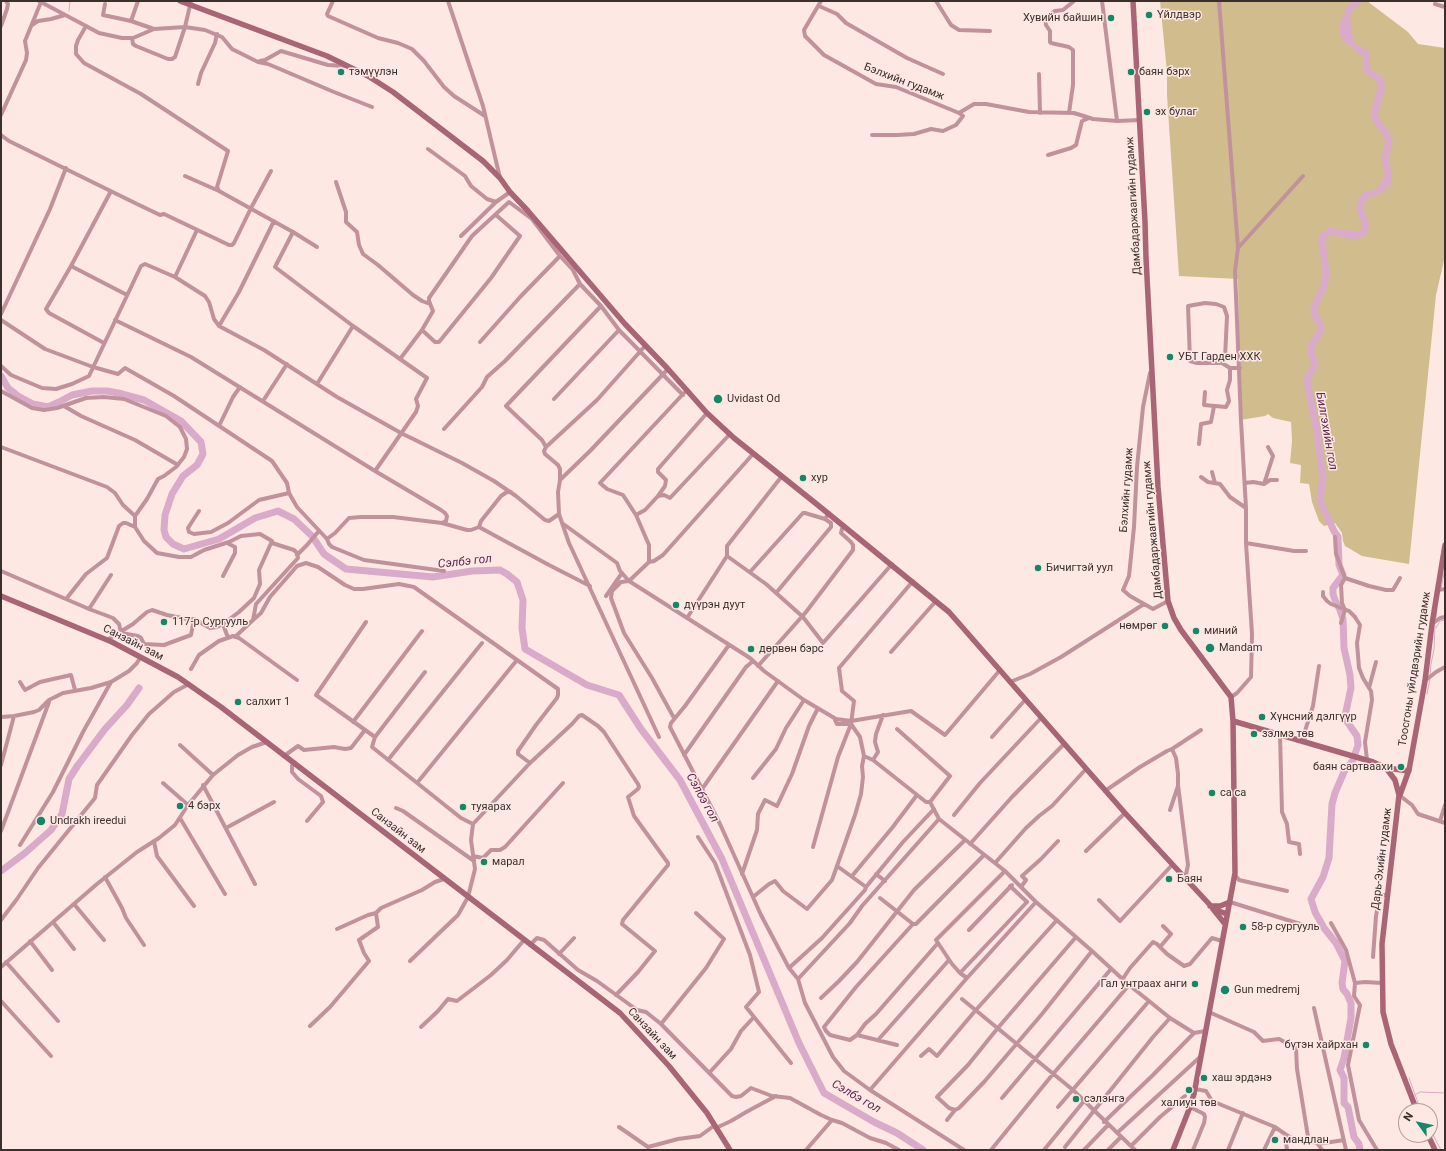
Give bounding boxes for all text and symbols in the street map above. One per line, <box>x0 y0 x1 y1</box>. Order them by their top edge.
place label: Үйлдвэр <box>1157 8 1201 22</box>
marker: Үйлдвэр <box>1144 10 1154 20</box>
place label: Хувийн байшин <box>1023 11 1103 25</box>
marker: Хувийн байшин <box>1106 13 1116 23</box>
street label: Бэлхийн гудамж <box>862 61 946 103</box>
place label: тэмүүлэн <box>349 65 398 79</box>
place label: баян бэрх <box>1139 65 1190 79</box>
marker: тэмүүлэн <box>336 67 346 77</box>
marker: баян бэрх <box>1126 67 1136 77</box>
place label: эх булаг <box>1155 105 1197 119</box>
marker: эх булаг <box>1142 107 1152 117</box>
street label: Дамбадаржаагийн гудамж <box>1124 136 1144 276</box>
place label: УБТ Гарден ХХК <box>1178 350 1260 364</box>
marker: УБТ Гарден ХХК <box>1165 352 1175 362</box>
water label: Билгэхийн гол <box>1312 391 1340 471</box>
place label: Uvidast Od <box>727 392 780 406</box>
marker: Uvidast Od <box>712 393 724 405</box>
street label: Бэлхийн гудамж <box>1117 447 1137 533</box>
street label: Дамбадаржаагийн гудамж <box>1140 460 1166 600</box>
place label: хур <box>811 471 828 485</box>
marker: хур <box>798 473 808 483</box>
water label: Сэлбэ гол <box>437 552 493 572</box>
place label: Бичигтэй уул <box>1046 561 1113 575</box>
marker: Бичигтэй уул <box>1033 563 1043 573</box>
street label: Тоосгоны үйлдвэрийн гудамж <box>1396 591 1434 747</box>
place label: дүүрэн дуут <box>684 598 745 612</box>
marker: дүүрэн дуут <box>671 600 681 610</box>
place label: 117-р Сургууль <box>172 615 248 629</box>
marker: 117-р Сургууль <box>159 617 169 627</box>
place label: нөмрөг <box>1119 619 1157 633</box>
marker: нөмрөг <box>1160 621 1170 631</box>
street label: Санзайн зам <box>101 622 165 664</box>
place label: миний <box>1204 624 1238 638</box>
marker: миний <box>1191 626 1201 636</box>
place label: Mandam <box>1219 641 1262 655</box>
place label: дөрвөн бэрс <box>759 642 824 656</box>
marker: Mandam <box>1204 642 1216 654</box>
marker: дөрвөн бэрс <box>746 644 756 654</box>
place label: салхит 1 <box>246 695 290 709</box>
marker: салхит 1 <box>233 697 243 707</box>
place label: Хүнсний дэлгүүр <box>1270 710 1357 724</box>
marker: Хүнсний дэлгүүр <box>1257 712 1267 722</box>
place label: зэлмэ төв <box>1262 727 1314 741</box>
marker: зэлмэ төв <box>1249 729 1259 739</box>
place label: баян сартваахи <box>1313 760 1393 774</box>
marker: баян сартваахи <box>1396 762 1406 772</box>
water label: Сэлбэ гол <box>683 771 721 825</box>
place label: са са <box>1220 786 1246 800</box>
marker: са са <box>1207 788 1217 798</box>
place label: 4 бэрх <box>188 799 220 813</box>
place label: туяарах <box>471 800 511 814</box>
marker: 4 бэрх <box>175 801 185 811</box>
marker: туяарах <box>458 802 468 812</box>
street label: Санзайн зам <box>368 805 428 857</box>
street label: Дарь-Эхийн гудамж <box>1369 807 1395 911</box>
place label: Undrakh ireedui <box>50 814 126 828</box>
marker: Undrakh ireedui <box>35 815 47 827</box>
place label: марал <box>492 855 525 869</box>
marker: марал <box>479 857 489 867</box>
place label: Баян <box>1177 872 1202 886</box>
marker: Баян <box>1164 874 1174 884</box>
place label: 58-р сургууль <box>1251 920 1320 934</box>
marker: 58-р сургууль <box>1238 922 1248 932</box>
place label: Гал унтраах анги <box>1100 977 1187 991</box>
marker: Гал унтраах анги <box>1190 979 1200 989</box>
place label: Gun medremj <box>1234 983 1300 997</box>
marker: Gun medremj <box>1219 984 1231 996</box>
street label: Санзайн зам <box>625 1005 679 1063</box>
place label: бүтэн хайрхан <box>1284 1038 1358 1052</box>
marker: бүтэн хайрхан <box>1361 1040 1371 1050</box>
place label: хаш эрдэнэ <box>1212 1071 1272 1085</box>
marker: хаш эрдэнэ <box>1199 1073 1209 1083</box>
water label: Сэлбэ гол <box>829 1077 883 1117</box>
marker: халиун төв <box>1184 1085 1194 1095</box>
place label: сэлэнгэ <box>1084 1092 1125 1106</box>
marker: сэлэнгэ <box>1071 1094 1081 1104</box>
place label: халиун төв <box>1161 1096 1217 1110</box>
north arrow <box>1398 1103 1438 1143</box>
text: N <box>1401 1110 1416 1124</box>
place label: мандлан <box>1283 1133 1329 1147</box>
marker: мандлан <box>1270 1135 1280 1145</box>

